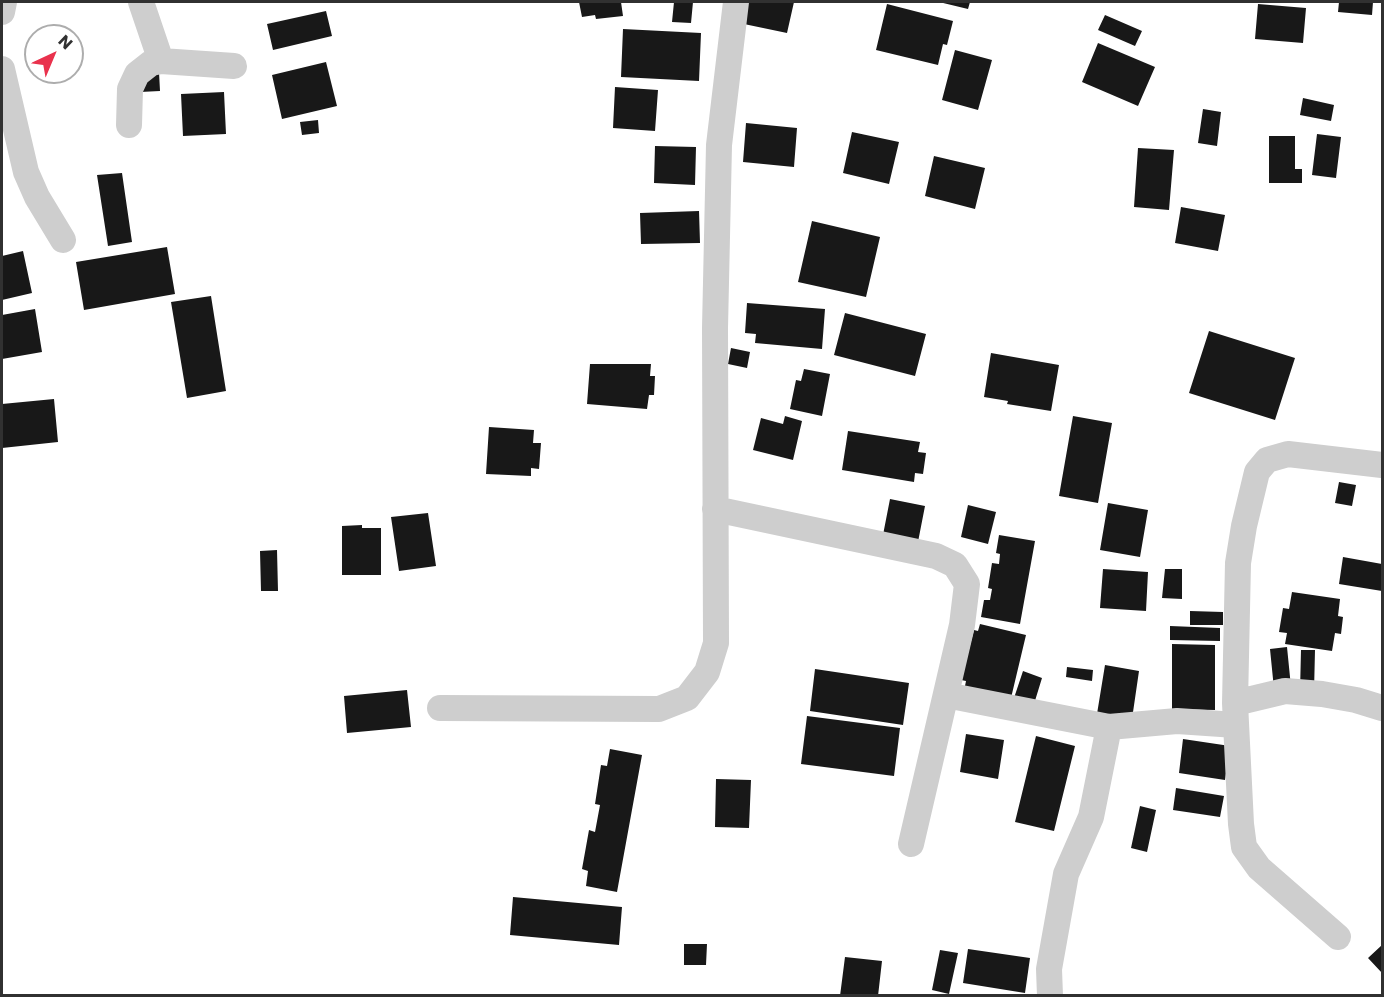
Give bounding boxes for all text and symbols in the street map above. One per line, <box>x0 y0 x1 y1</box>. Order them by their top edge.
north arrow <box>24 24 84 84</box>
text: N <box>53 30 78 55</box>

